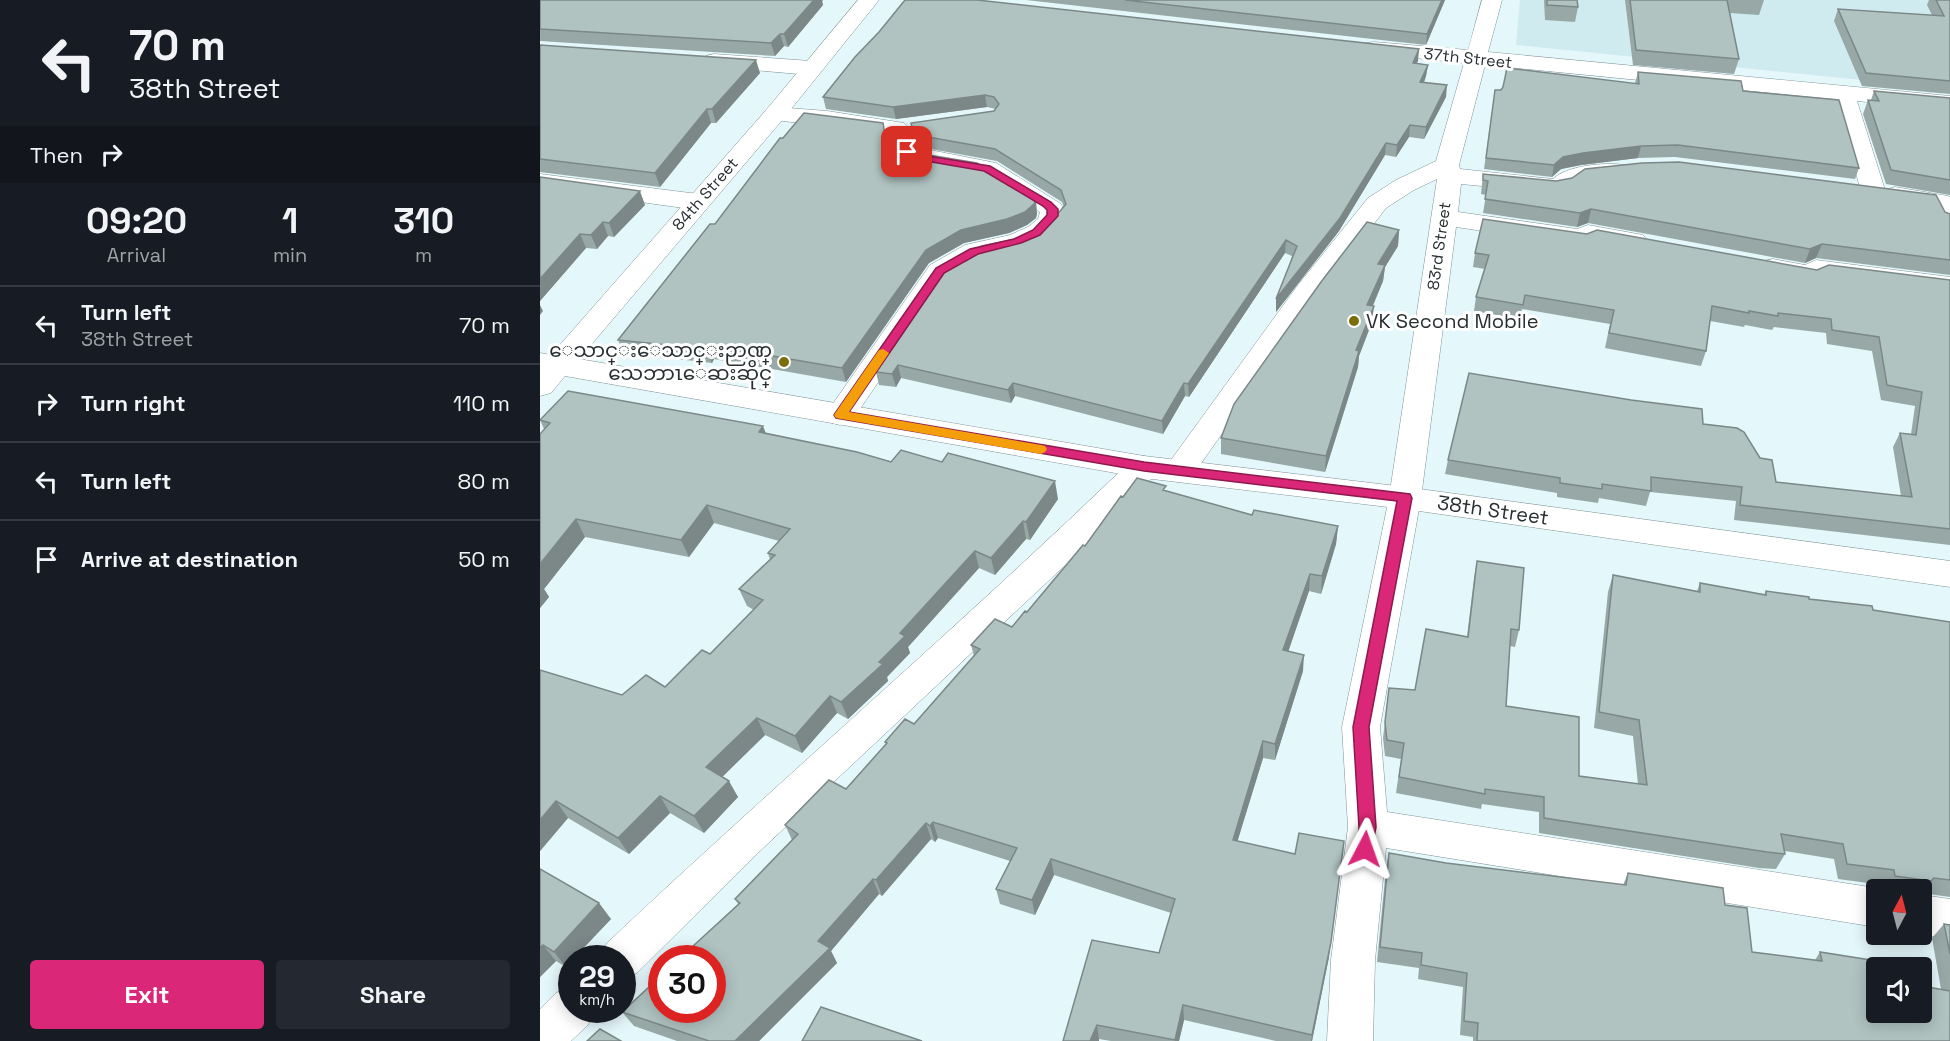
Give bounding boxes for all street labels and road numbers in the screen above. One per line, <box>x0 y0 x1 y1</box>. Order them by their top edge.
street label: 37th Street <box>1423 43 1513 73</box>
street label: 84th Street <box>668 153 742 235</box>
street label: 83rd Street <box>1422 201 1456 291</box>
street label: 38th Street <box>1436 489 1550 531</box>

